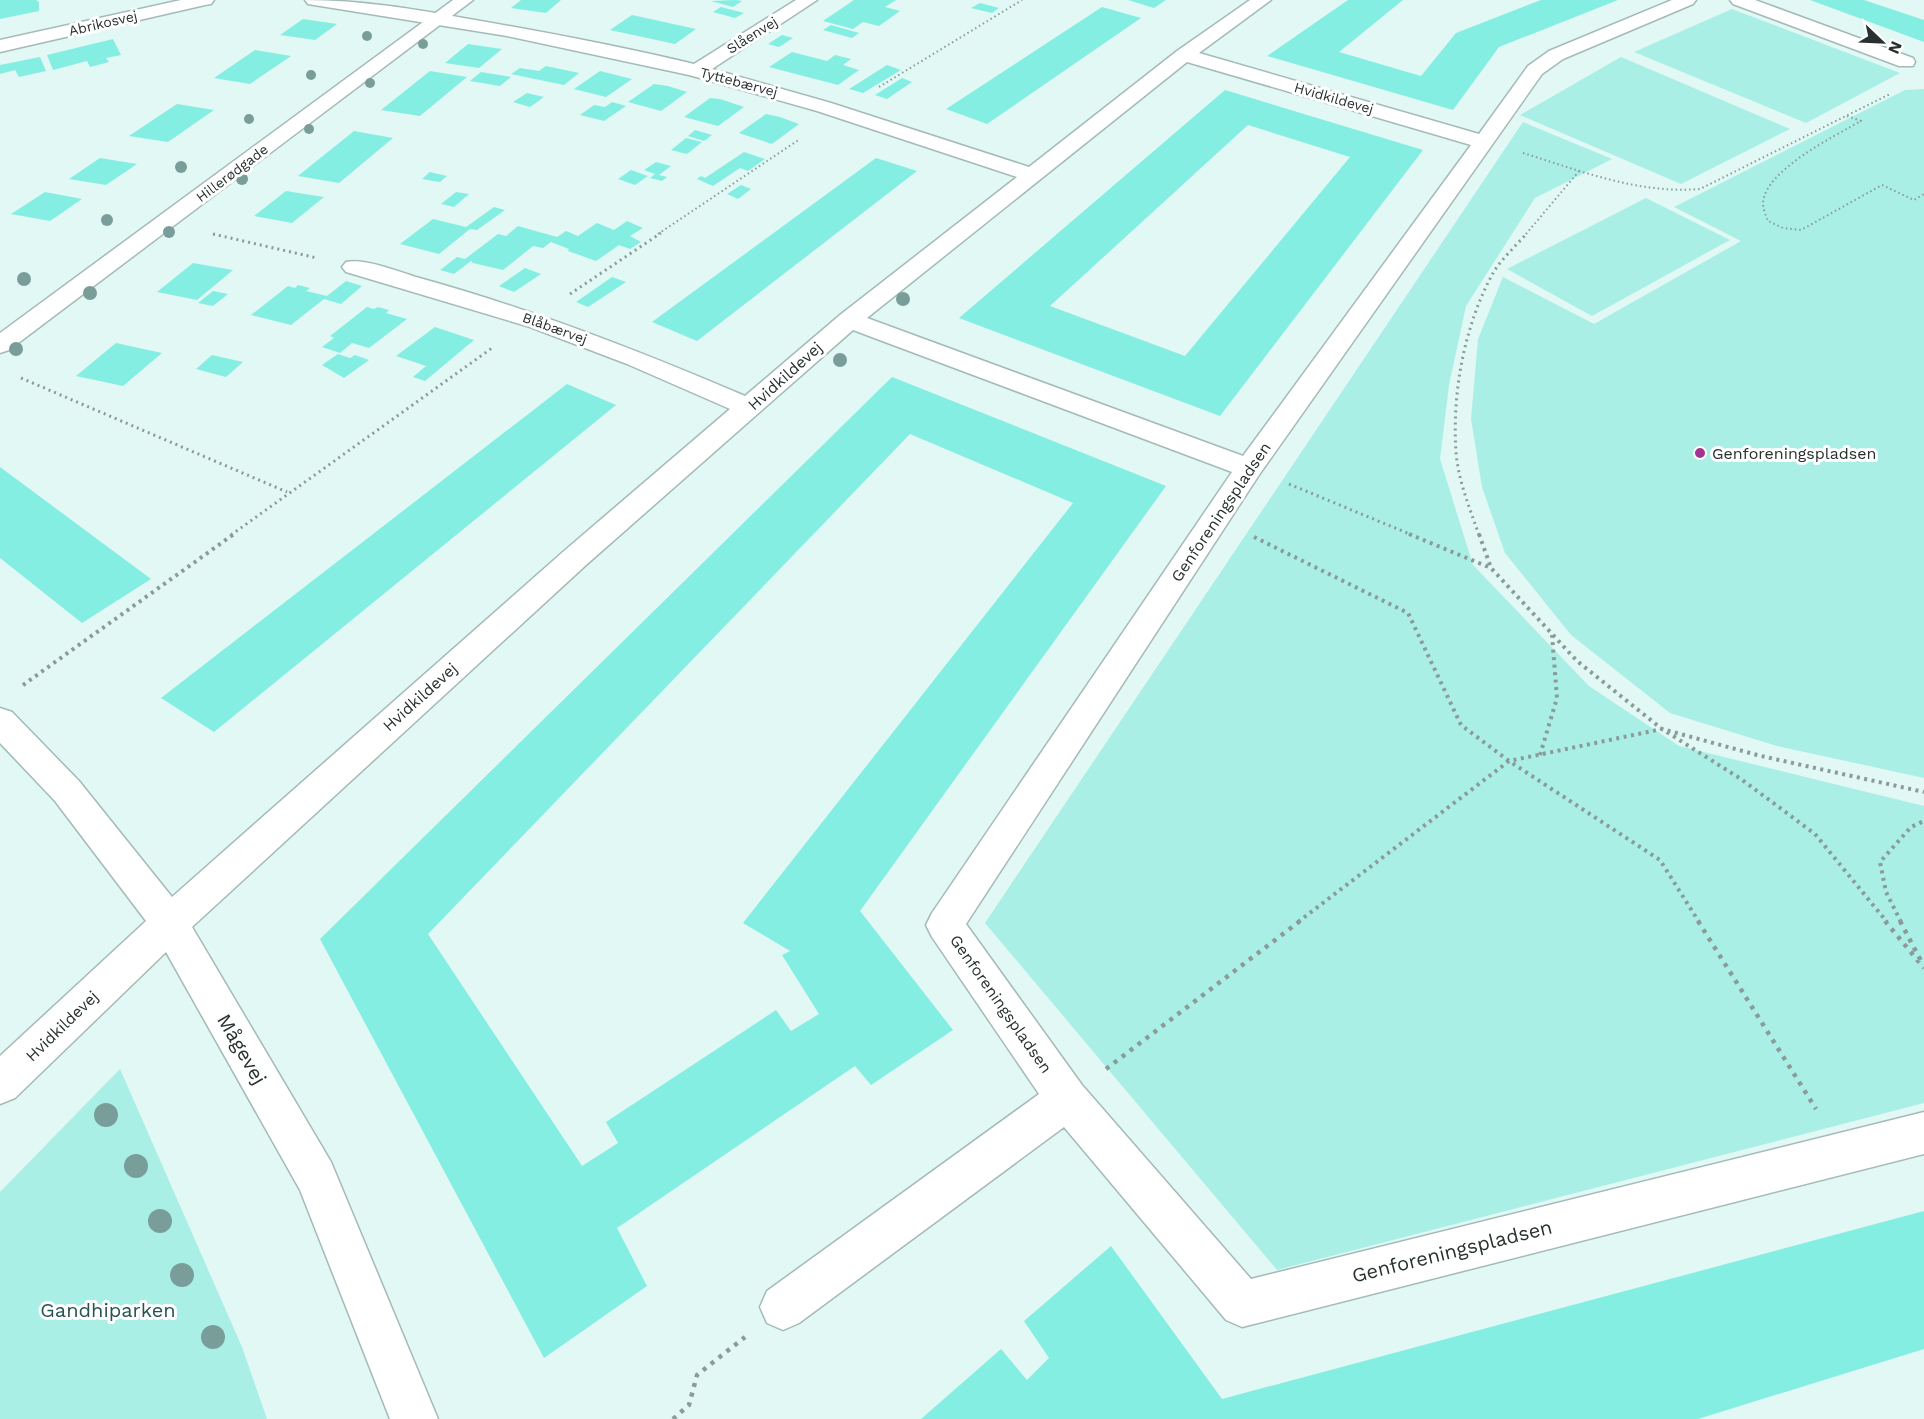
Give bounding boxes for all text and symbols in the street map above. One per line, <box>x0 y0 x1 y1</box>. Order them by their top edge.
street label: Abrikosvej <box>67 7 139 39</box>
north arrow <box>1852 12 1912 72</box>
street label: Slåenvej <box>724 13 780 57</box>
text: N <box>1884 38 1906 57</box>
street label: Tyttebærvej <box>699 64 779 100</box>
street label: Hvidkildevej <box>1293 79 1375 117</box>
street label: Hillerødgade <box>193 141 271 205</box>
street label: Blåbærvej <box>521 309 589 347</box>
street label: Hvidkildevej <box>744 338 826 414</box>
street label: Genforeningspladsen <box>1167 439 1275 585</box>
place label: Genforeningspladsen <box>1712 444 1876 463</box>
marker: Genforeningspladsen <box>1693 446 1707 460</box>
street label: Hvidkildevej <box>379 659 461 735</box>
street label: Genforeningspladsen <box>946 931 1056 1077</box>
street label: Hvidkildevej <box>22 987 102 1065</box>
street label: Mågevej <box>212 1009 272 1089</box>
street label: Genforeningspladsen <box>1349 1215 1555 1287</box>
park label: Gandhiparken <box>40 1298 176 1322</box>

